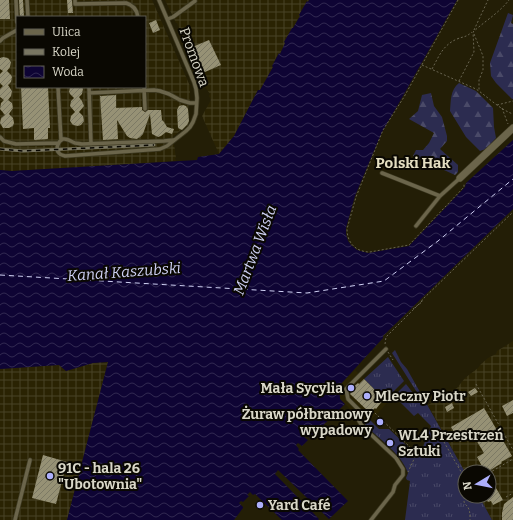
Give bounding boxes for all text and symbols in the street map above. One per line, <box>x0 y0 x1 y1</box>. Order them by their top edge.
legend <box>16 16 146 88</box>
text: Ulica <box>52 25 81 39</box>
street label: Promowa <box>175 25 213 89</box>
text: Kolej <box>52 45 80 59</box>
text: Woda <box>52 65 84 79</box>
district label: Polski Hak <box>376 154 451 172</box>
water label: Martwa Wisła <box>230 203 280 297</box>
water label: Kanał Kaszubski <box>67 259 181 285</box>
place label: Mała Sycylia <box>261 380 343 397</box>
marker: Mała Sycylia <box>346 383 356 393</box>
place label: Mleczny Piotr <box>375 388 466 405</box>
marker: Mleczny Piotr <box>362 391 372 401</box>
place label: Żuraw półbramowy wypadowy <box>242 405 372 439</box>
marker: Żuraw półbramowy wypadowy <box>375 417 385 427</box>
place label: WL4 Przestrzeń Sztuki <box>398 427 504 460</box>
marker: WL4 Przestrzeń Sztuki <box>385 438 395 448</box>
place label: 91C - hala 26 "Ubotownia" <box>58 460 142 493</box>
north arrow <box>457 464 497 504</box>
marker: 91C - hala 26 "Ubotownia" <box>45 471 55 481</box>
text: N <box>460 480 475 491</box>
place label: Yard Café <box>268 497 331 514</box>
marker: Yard Café <box>255 500 265 510</box>

